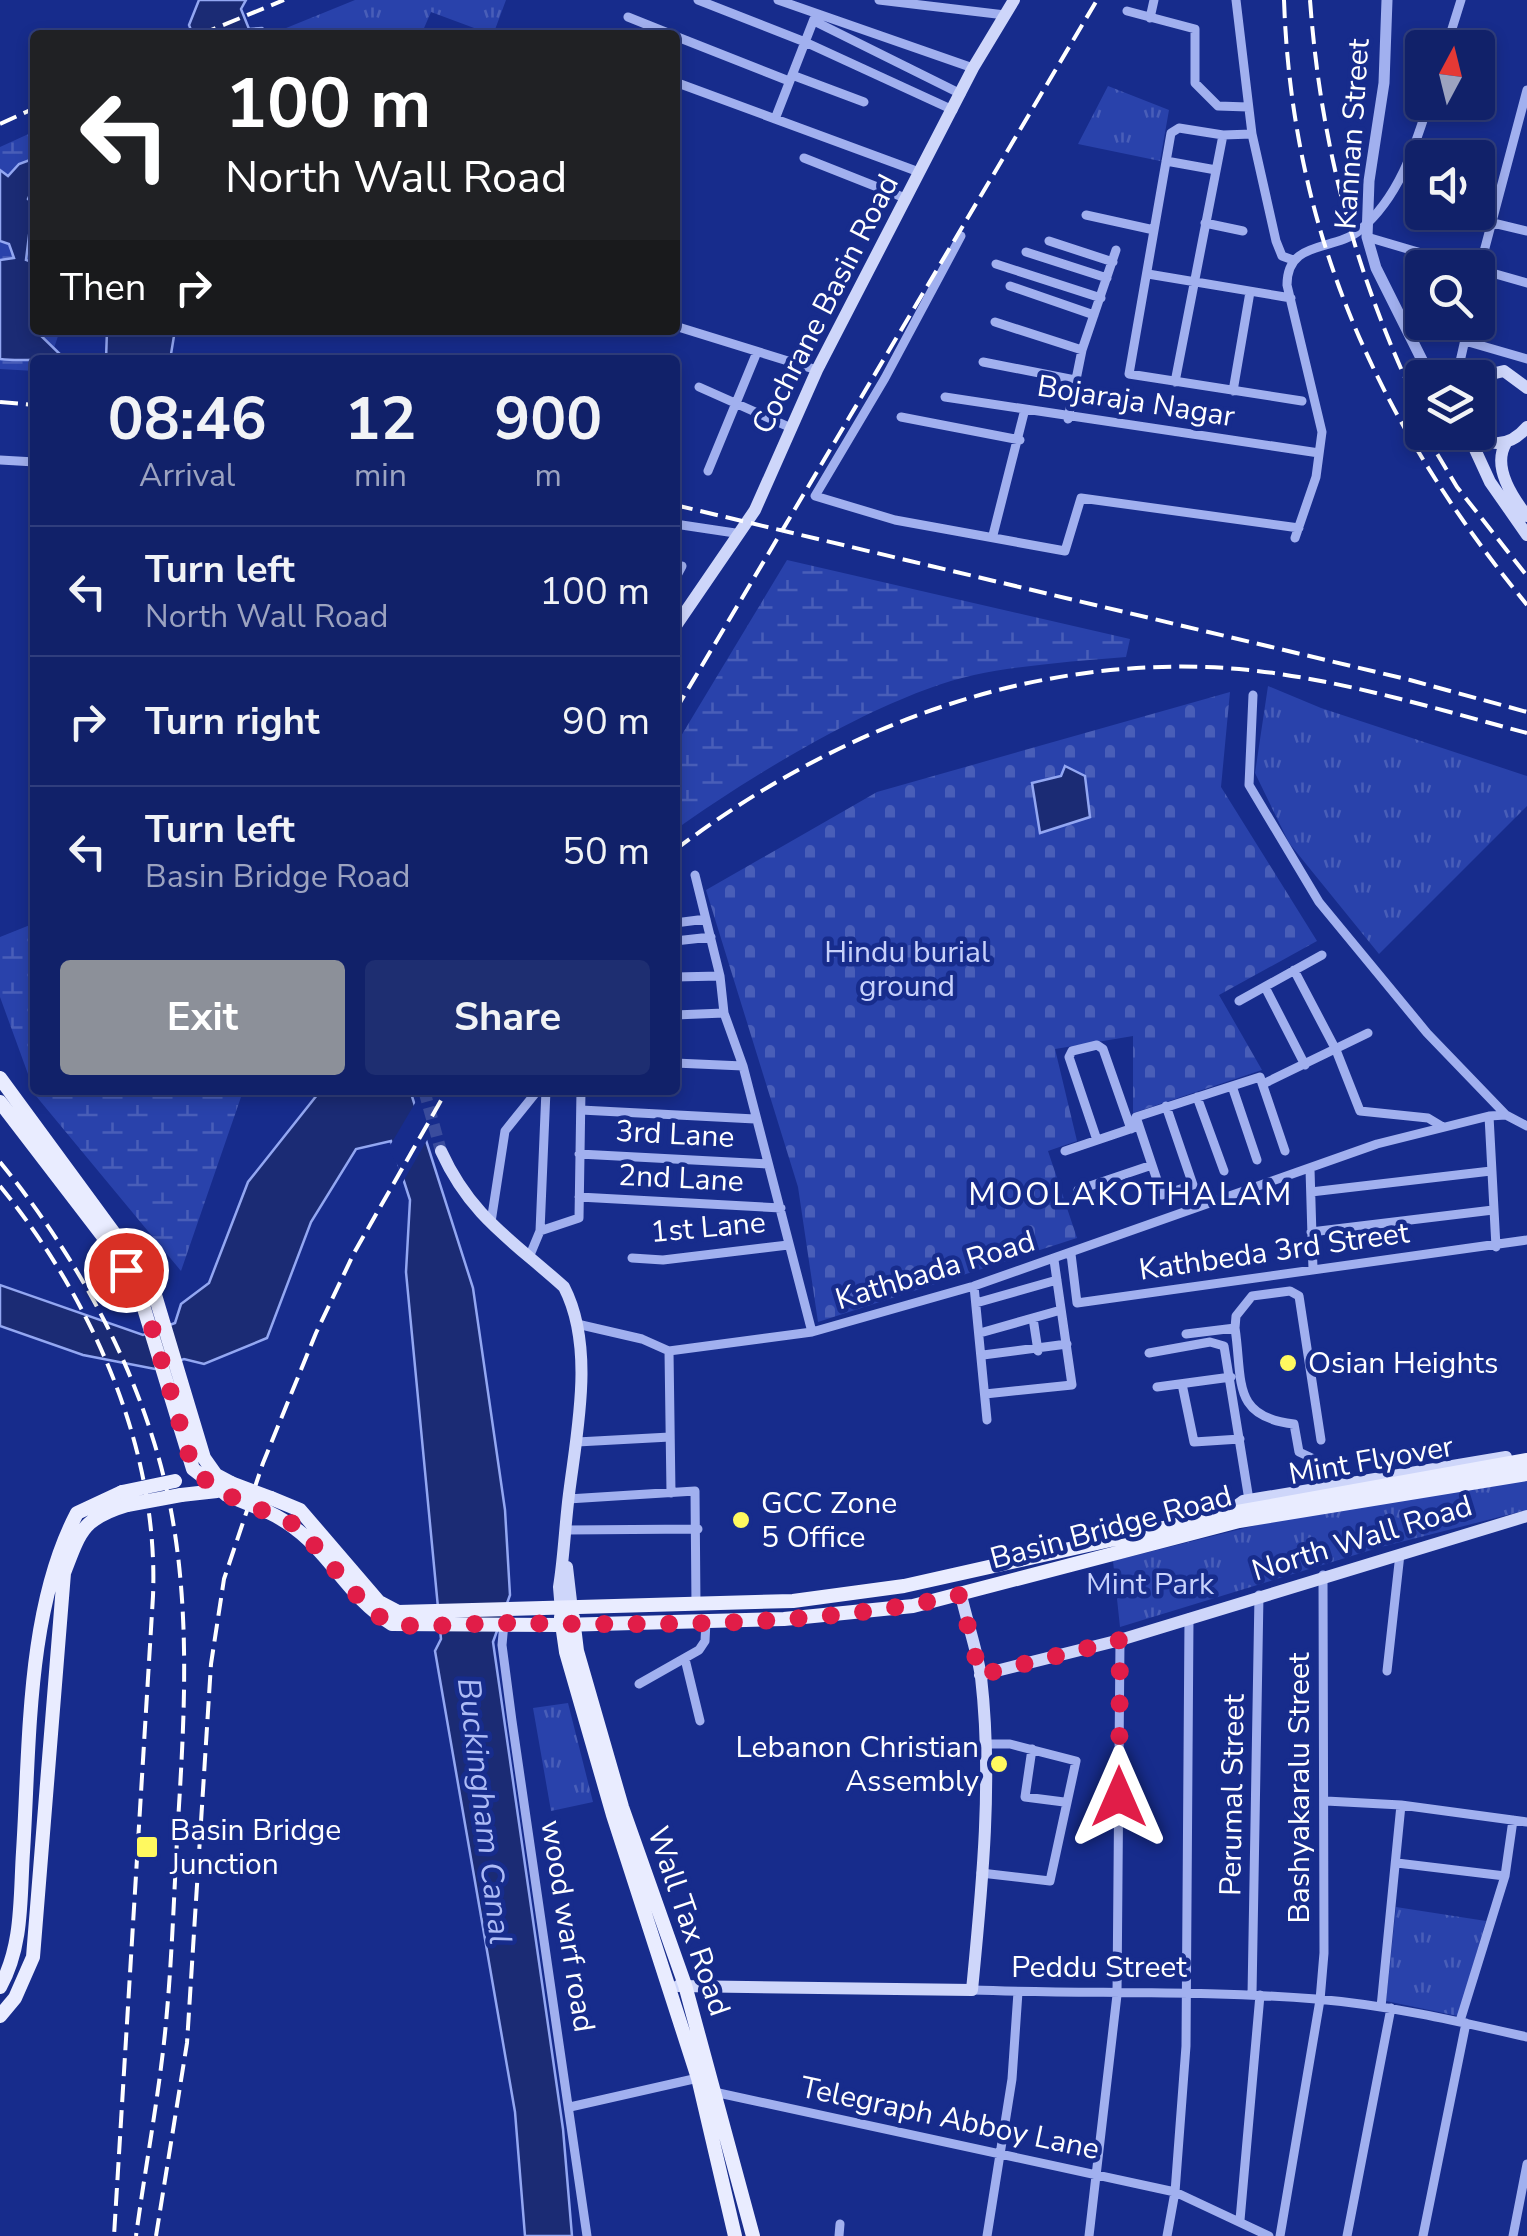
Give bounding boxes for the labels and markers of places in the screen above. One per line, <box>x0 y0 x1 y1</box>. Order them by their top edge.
pin <box>84 1228 169 1313</box>
place label: Osian Heights <box>1308 1343 1498 1384</box>
marker: Osian Heights <box>1277 1352 1299 1374</box>
place label: GCC Zone 5 Office <box>761 1483 897 1558</box>
marker: GCC Zone 5 Office <box>730 1509 752 1531</box>
place label: Lebanon Christian Assembly <box>735 1727 980 1802</box>
marker: Lebanon Christian Assembly <box>988 1753 1010 1775</box>
place label: Basin Bridge Junction <box>169 1810 341 1885</box>
marker: Basin Bridge Junction <box>134 1834 160 1860</box>

